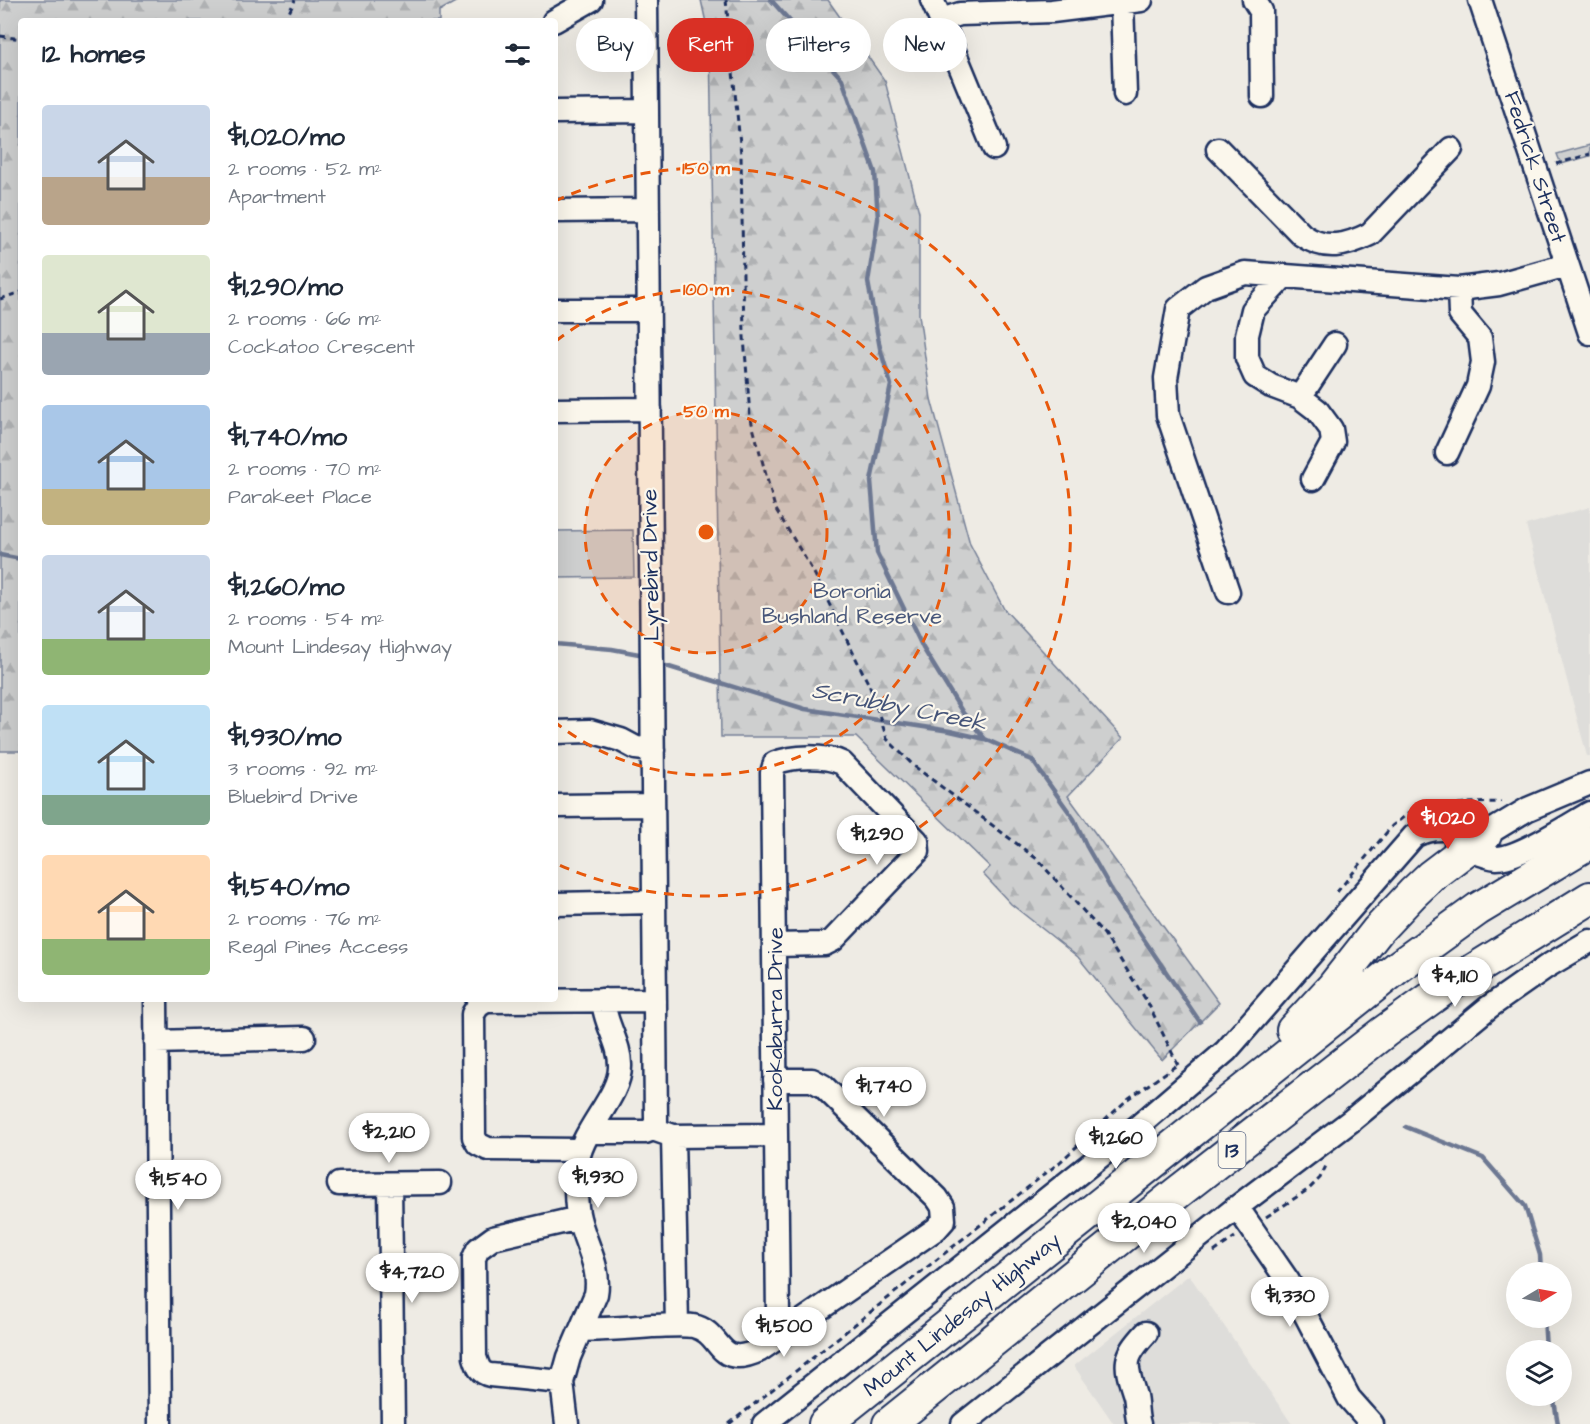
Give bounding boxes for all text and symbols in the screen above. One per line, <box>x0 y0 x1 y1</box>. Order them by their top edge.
chip: Buy <box>576 18 655 72</box>
chip: Rent <box>667 18 754 72</box>
chip: Filters <box>766 18 871 72</box>
chip: New <box>883 18 967 72</box>
text: 12 homes <box>42 36 145 72</box>
icon: filters <box>501 38 534 71</box>
street label: Fedrick Street <box>1496 87 1574 247</box>
text: $1,020/mo <box>228 119 345 155</box>
icon: home <box>90 129 162 201</box>
text: 2 rooms · 52 m² <box>228 155 382 183</box>
text: 150 m <box>682 156 731 181</box>
text: Apartment <box>228 183 326 211</box>
text: $1,290/mo <box>228 269 343 305</box>
text: 100 m <box>683 277 730 302</box>
icon: home <box>90 279 162 351</box>
text: 2 rooms · 66 m² <box>228 305 382 333</box>
text: Cockatoo Crescent <box>228 333 415 361</box>
text: 50 m <box>683 399 730 424</box>
text: $1,740/mo <box>228 419 347 455</box>
icon: home <box>90 429 162 501</box>
text: 2 rooms · 70 m² <box>228 455 381 483</box>
text: Parakeet Place <box>228 483 372 511</box>
street label: Lyrebird Drive <box>634 488 669 641</box>
centre of rings <box>696 522 716 542</box>
text: $1,260/mo <box>228 569 345 605</box>
park label: Boronia Bushland Reserve <box>762 576 942 632</box>
icon: home <box>90 579 162 651</box>
text: 2 rooms · 54 m² <box>228 605 384 633</box>
text: Mount Lindesay Highway <box>228 633 452 661</box>
water label: Scrubby Creek <box>809 673 990 741</box>
text: $1,930/mo <box>228 719 342 755</box>
icon: home <box>90 729 162 801</box>
text: 3 rooms · 92 m² <box>228 755 378 783</box>
text: Bluebird Drive <box>228 783 358 811</box>
pin: $1,020 <box>1399 799 1497 850</box>
text: $1,020 <box>1421 804 1475 832</box>
pin: $1,290 <box>828 815 926 866</box>
text: $1,290 <box>851 820 903 848</box>
text: $1,540/mo <box>228 869 350 905</box>
icon: home <box>90 879 162 951</box>
text: 2 rooms · 76 m² <box>228 905 381 933</box>
street label: Kookaburra Drive <box>760 927 791 1111</box>
text: Regal Pines Access <box>228 933 408 961</box>
pin: $4,110 <box>1406 957 1504 1008</box>
text: $4,110 <box>1432 962 1478 990</box>
pin: $1,740 <box>835 1067 933 1118</box>
text: $1,740 <box>856 1072 912 1100</box>
pin: $2,210 <box>340 1113 438 1164</box>
text: $2,210 <box>363 1118 415 1146</box>
pin: $1,260 <box>1067 1119 1165 1170</box>
text: $1,260 <box>1089 1124 1143 1152</box>
road number: 13 <box>1218 1132 1246 1168</box>
pin: $1,930 <box>549 1158 647 1209</box>
pin: $1,540 <box>129 1160 227 1211</box>
text: $1,930 <box>572 1163 624 1191</box>
text: $1,540 <box>149 1165 207 1193</box>
pin: $2,040 <box>1095 1203 1193 1254</box>
text: $2,040 <box>1112 1208 1176 1236</box>
street label: Mount Lindesay Highway <box>857 1225 1068 1405</box>
pin: $4,720 <box>363 1253 461 1304</box>
text: $4,720 <box>380 1258 444 1286</box>
north arrow <box>1506 1262 1572 1328</box>
map controls <box>1506 1262 1572 1406</box>
pin: $1,330 <box>1241 1277 1339 1328</box>
text: $1,330 <box>1265 1282 1315 1310</box>
pin: $1,500 <box>735 1307 833 1358</box>
text: $1,500 <box>756 1312 812 1340</box>
button: layers <box>1506 1340 1572 1406</box>

